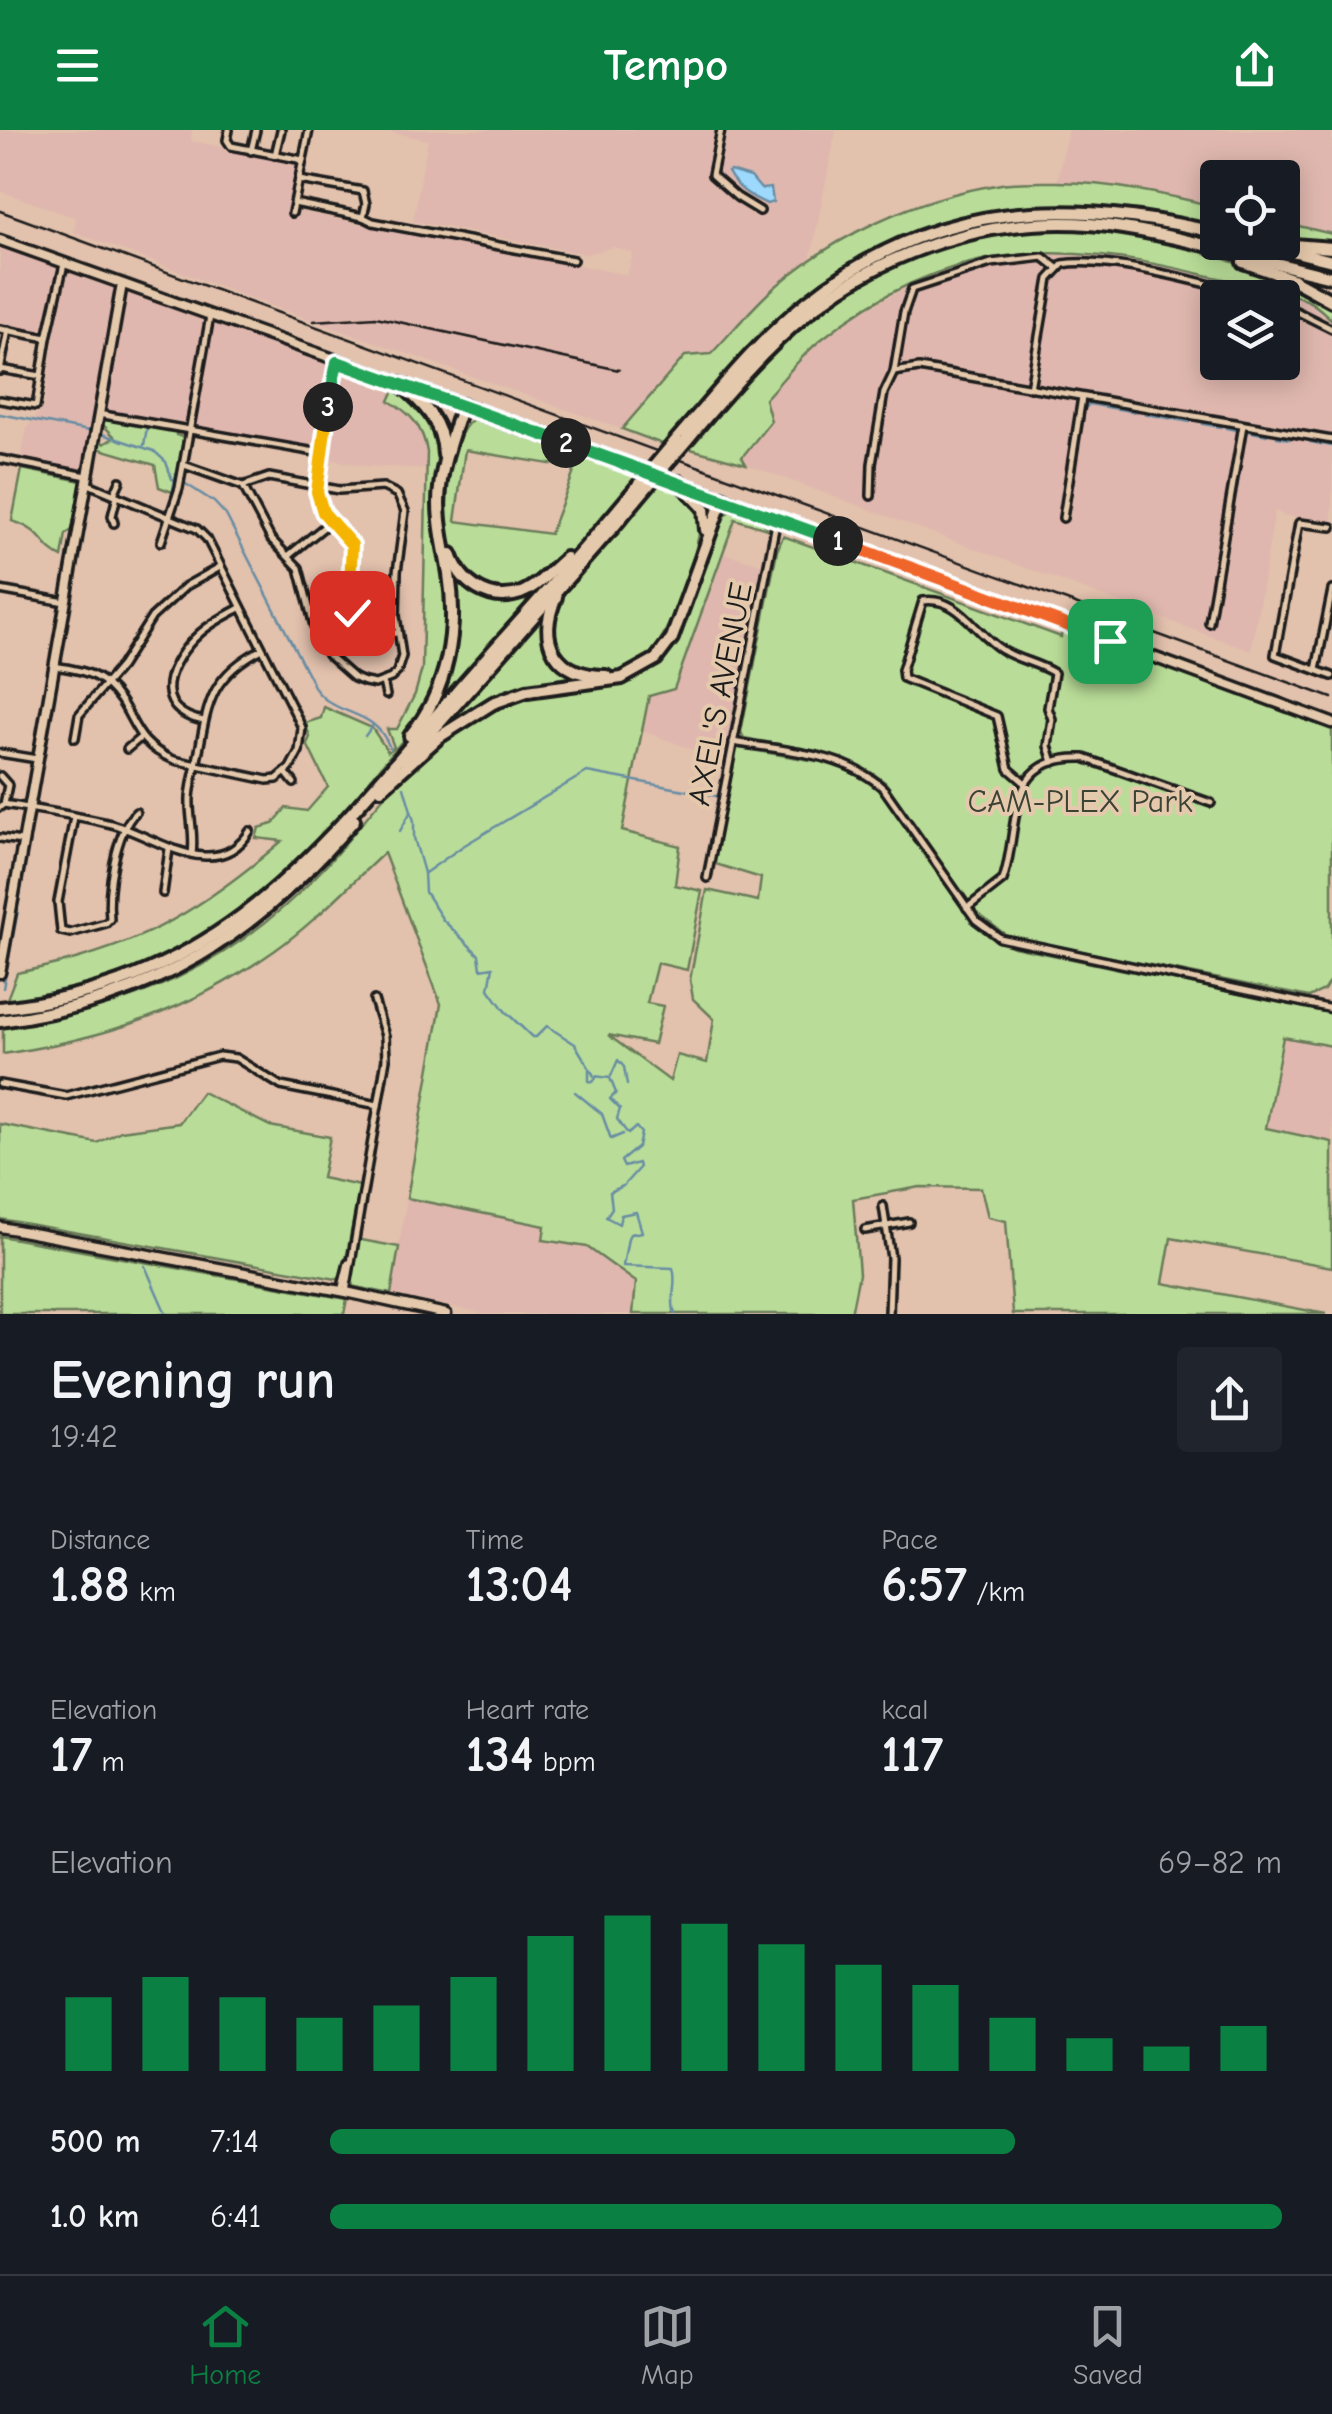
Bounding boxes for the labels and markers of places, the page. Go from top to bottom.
pin: 3 [303,382,353,432]
pin: 2 [541,418,591,468]
pin: 1 [813,516,863,566]
pin [310,571,395,656]
pin [1068,599,1153,684]

